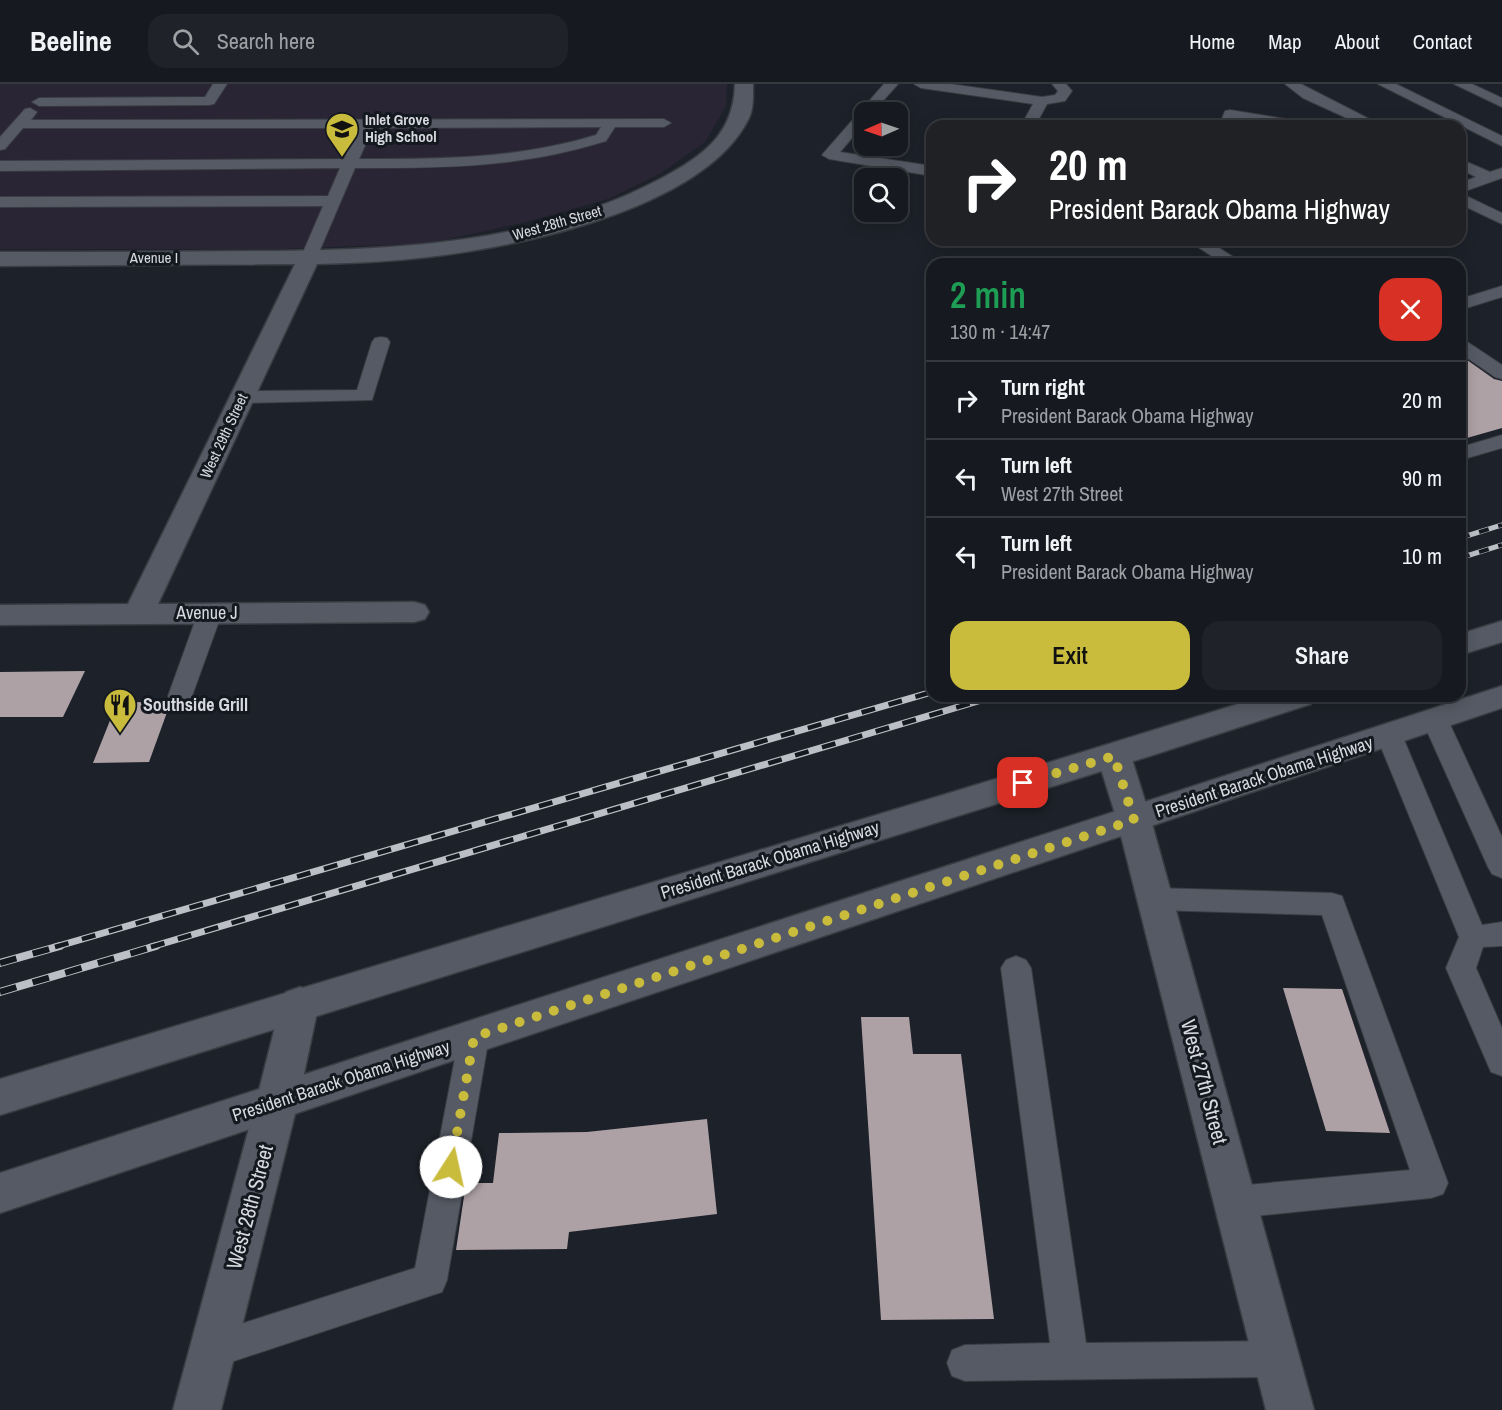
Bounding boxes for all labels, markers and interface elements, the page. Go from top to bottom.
search box [148,14,568,68]
text: Beeline [30,22,112,60]
icon: search [169,25,202,58]
text: Search here [217,26,315,56]
text: Home [1189,27,1235,56]
text: Map [1268,27,1302,56]
text: About [1335,27,1380,56]
text: Contact [1413,27,1472,56]
north arrow [854,102,908,156]
map controls [854,102,908,222]
place label: Inlet Grove High School [365,109,437,147]
school or university icon: Inlet Grove High School [324,111,360,158]
text: 20 m [1049,137,1128,193]
icon: right [950,144,1028,222]
button: search [854,168,908,222]
text: President Barack Obama Highway [1049,191,1390,227]
street label: West 28th Street [510,200,604,245]
street label: Avenue I [129,247,178,268]
text: 2 min [950,271,1026,319]
button: close [1379,278,1442,341]
text: 130 m · 14:47 [950,318,1050,345]
text: Turn right [1001,372,1085,402]
icon: right [950,384,983,417]
text: 20 m [1402,385,1442,415]
street label: West 29th Street [195,389,253,482]
text: President Barack Obama Highway [1001,402,1254,429]
text: Turn left [1001,450,1072,480]
icon: left [950,462,983,495]
text: 90 m [1402,463,1442,493]
text: West 27th Street [1001,480,1123,507]
text: Turn left [1001,528,1072,558]
icon: left [950,540,983,573]
text: 10 m [1402,541,1442,571]
text: President Barack Obama Highway [1001,558,1254,585]
street label: Avenue J [175,600,238,625]
button: Exit [950,621,1190,690]
button: Share [1202,621,1442,690]
restaurant icon: Southside Grill [102,687,138,734]
place label: Southside Grill [143,692,248,717]
street label: President Barack Obama Highway [1152,729,1376,824]
pin [997,757,1048,808]
icon: arrive [1006,766,1039,799]
street label: President Barack Obama Highway [658,814,883,905]
street label: West 27th Street [1174,1016,1235,1148]
street label: President Barack Obama Highway [229,1033,453,1128]
position arrow [419,1135,483,1199]
street label: West 28th Street [219,1141,280,1272]

